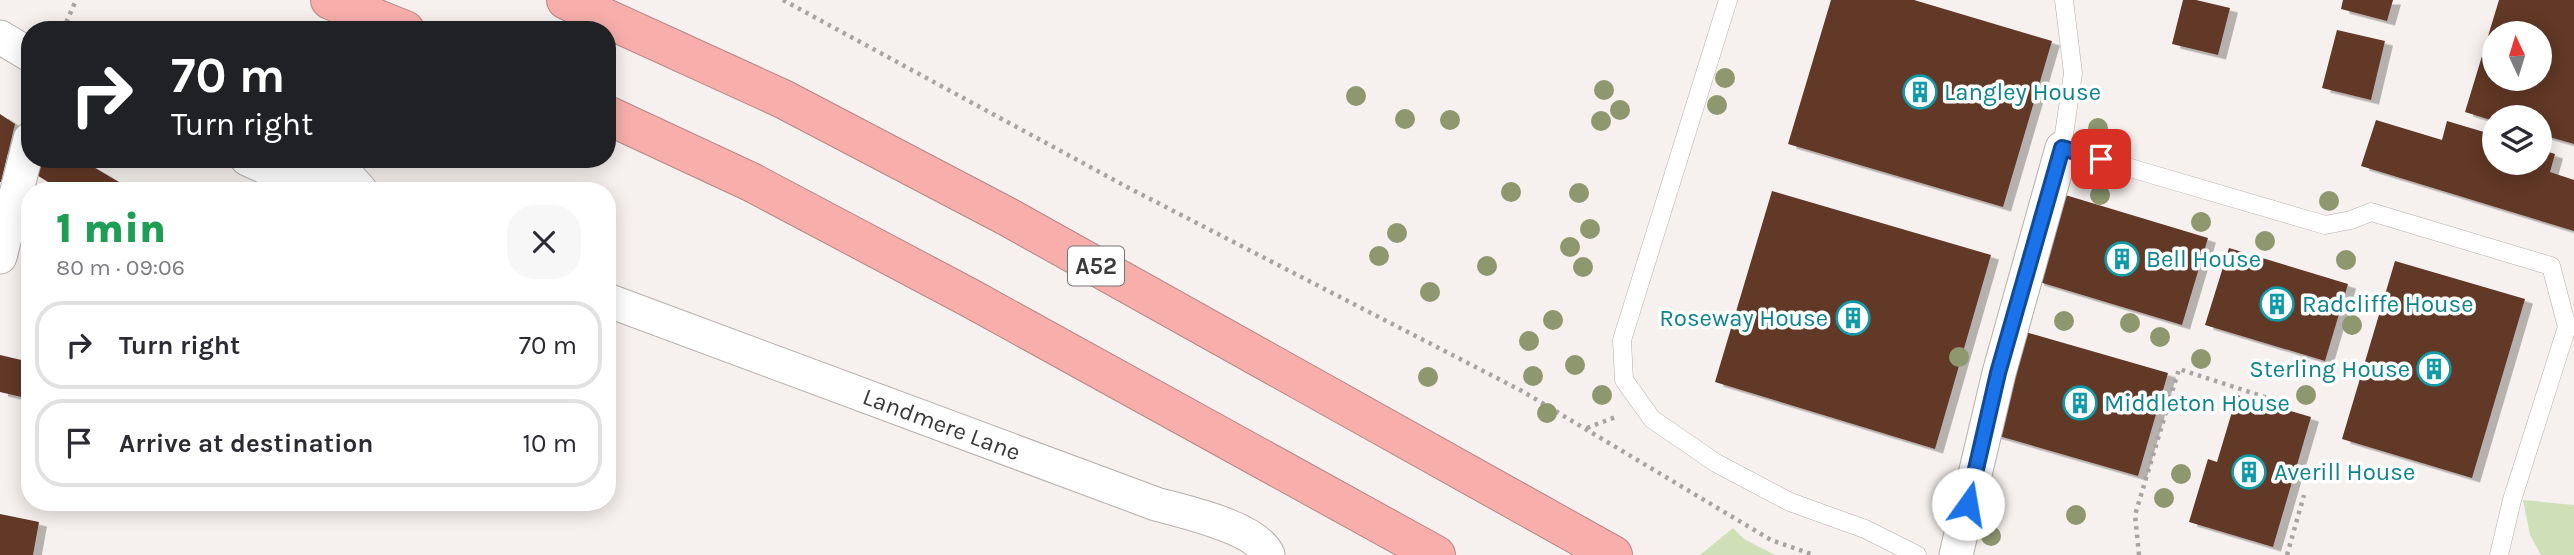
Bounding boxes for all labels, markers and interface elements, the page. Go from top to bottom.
north arrow [2482,21,2552,91]
map controls [2482,21,2552,175]
text: 70 m [171,47,285,104]
icon: right [56,49,147,140]
building icon: Langley House [1901,73,1939,111]
place label: Langley House [1944,78,2101,106]
button: layers [2482,105,2552,175]
text: Turn right [171,106,313,143]
pin [2071,129,2131,189]
icon: arrive [2082,140,2120,178]
text: 1 min [56,203,166,253]
button: close [507,205,581,279]
building icon: Bell House [2103,240,2141,278]
place label: Bell House [2146,245,2261,273]
road number: A52 [1068,246,1124,286]
text: 80 m · 09:06 [56,254,185,281]
building icon: Radcliffe House [2258,285,2296,323]
place label: Radcliffe House [2302,290,2473,318]
building icon: Roseway House [1834,299,1872,337]
place label: Roseway House [1659,304,1828,332]
icon: right [60,326,98,364]
text: Turn right [119,330,240,361]
text: 70 m [519,330,577,361]
building icon: Sterling House [2415,350,2453,388]
place label: Sterling House [2249,355,2410,383]
street label: Landmere Lane [859,382,1024,466]
building icon: Middleton House [2061,384,2099,422]
place label: Middleton House [2104,389,2290,417]
icon: arrive [60,424,98,462]
text: Arrive at destination [119,428,373,459]
text: 10 m [522,428,577,459]
building icon: Averill House [2230,453,2268,491]
place label: Averill House [2274,458,2415,486]
position arrow [1931,467,2005,541]

